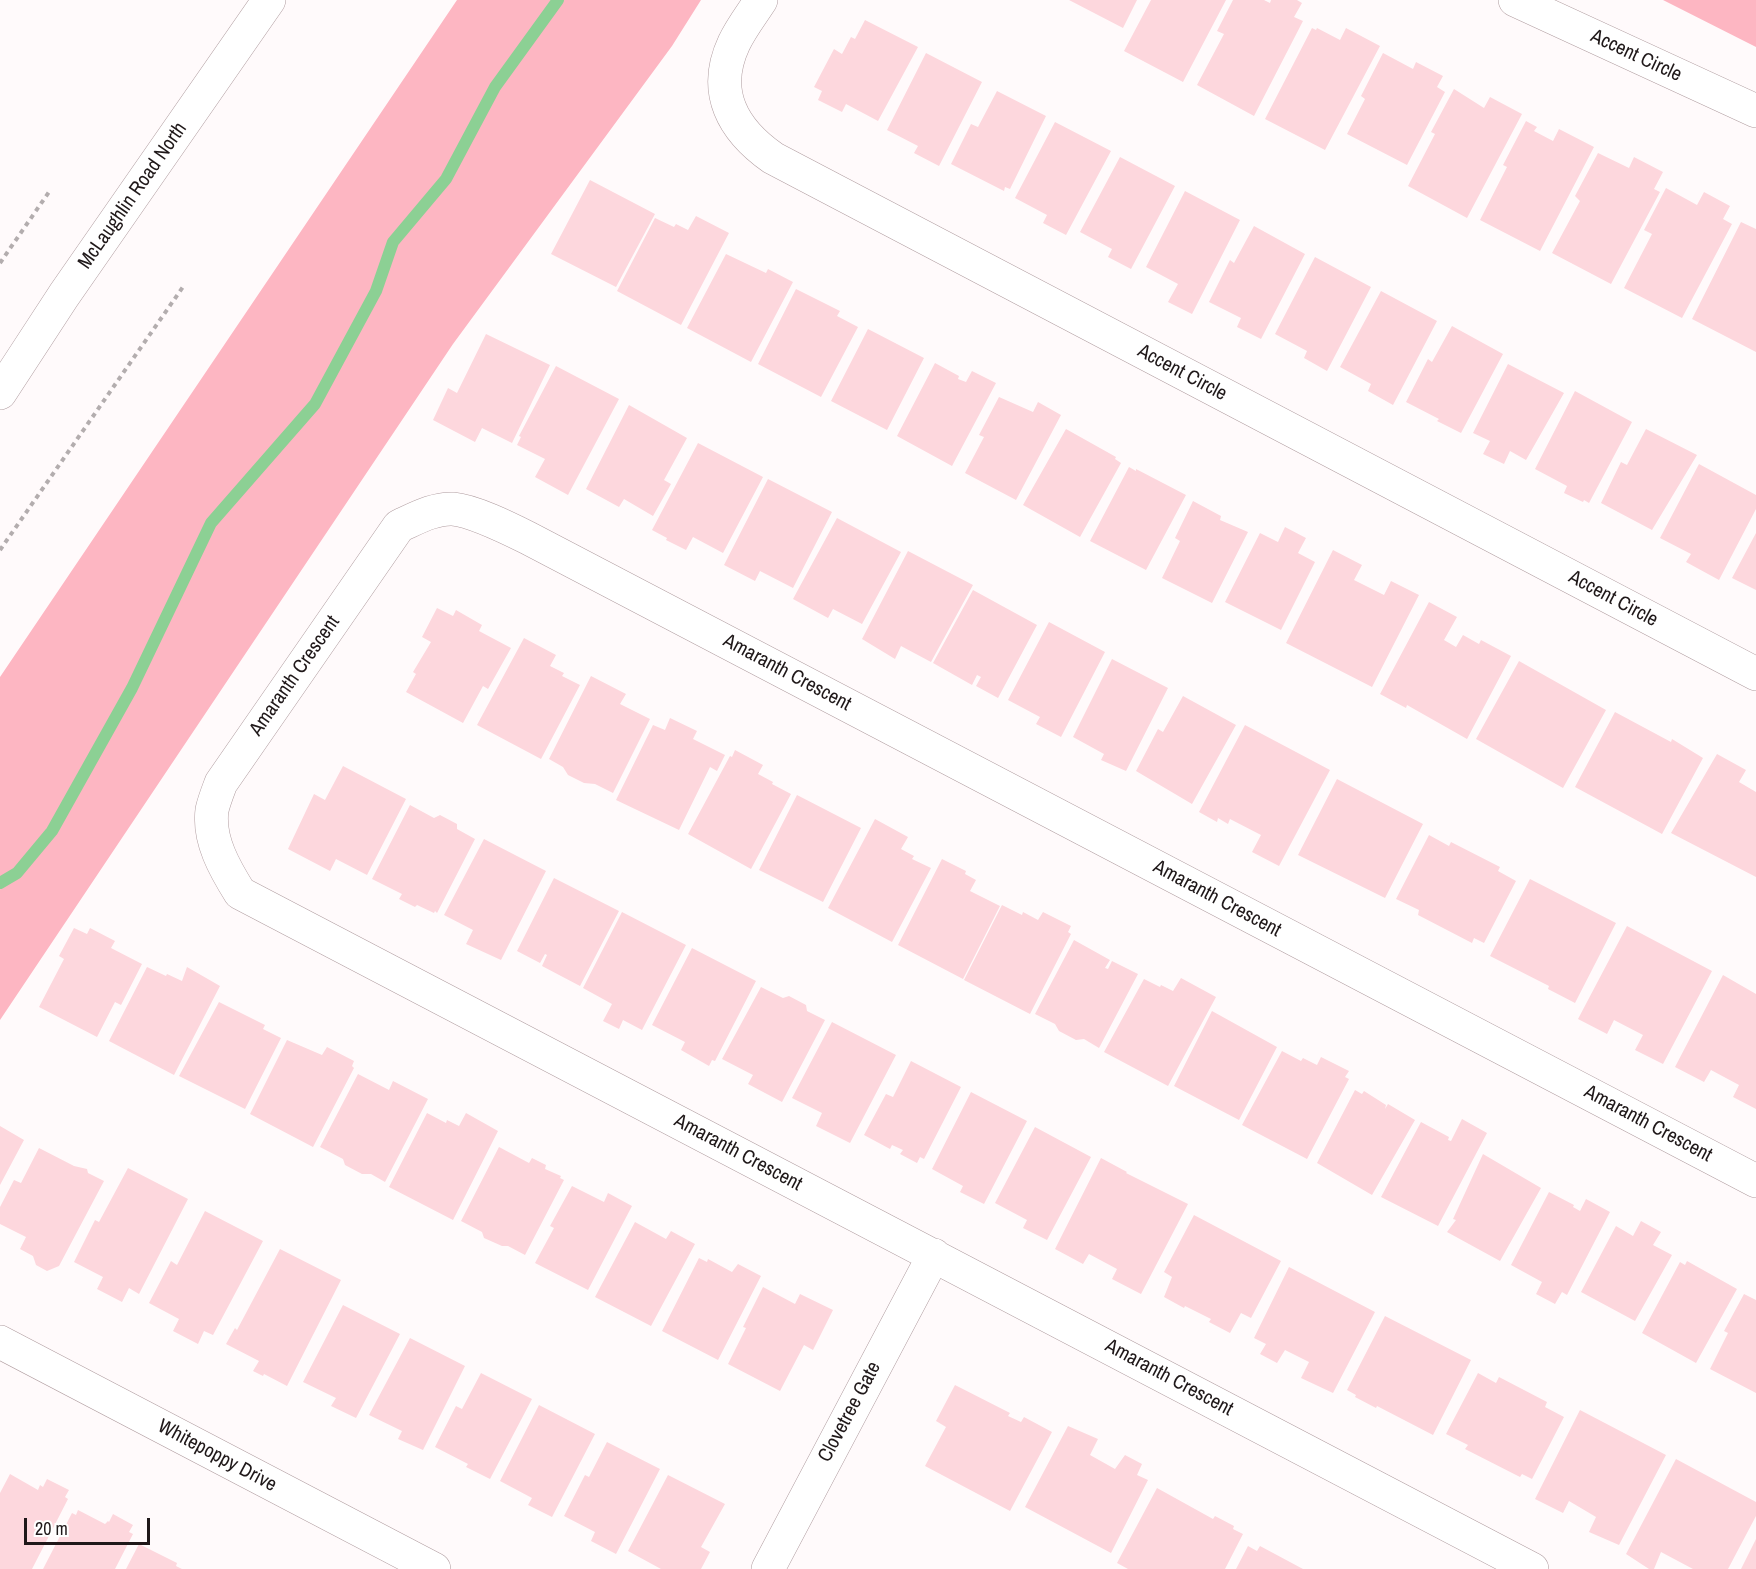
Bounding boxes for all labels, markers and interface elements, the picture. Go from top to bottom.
street label: Accent Circle [1587,25,1685,87]
street label: McLaughlin Road North [73,118,193,274]
street label: Accent Circle [1133,340,1231,406]
street label: Accent Circle [1564,566,1662,632]
street label: Amaranth Crescent [245,611,345,741]
street label: Amaranth Crescent [719,629,855,717]
street label: Amaranth Crescent [1149,855,1285,943]
street label: Amaranth Crescent [1580,1080,1716,1168]
street label: Amaranth Crescent [670,1109,806,1197]
street label: Amaranth Crescent [1101,1334,1237,1422]
street label: Clovetree Gate [814,1358,886,1466]
street label: Whitepoppy Drive [153,1415,281,1497]
scale bar [27,1506,153,1544]
text: 20 m [35,1516,68,1541]

